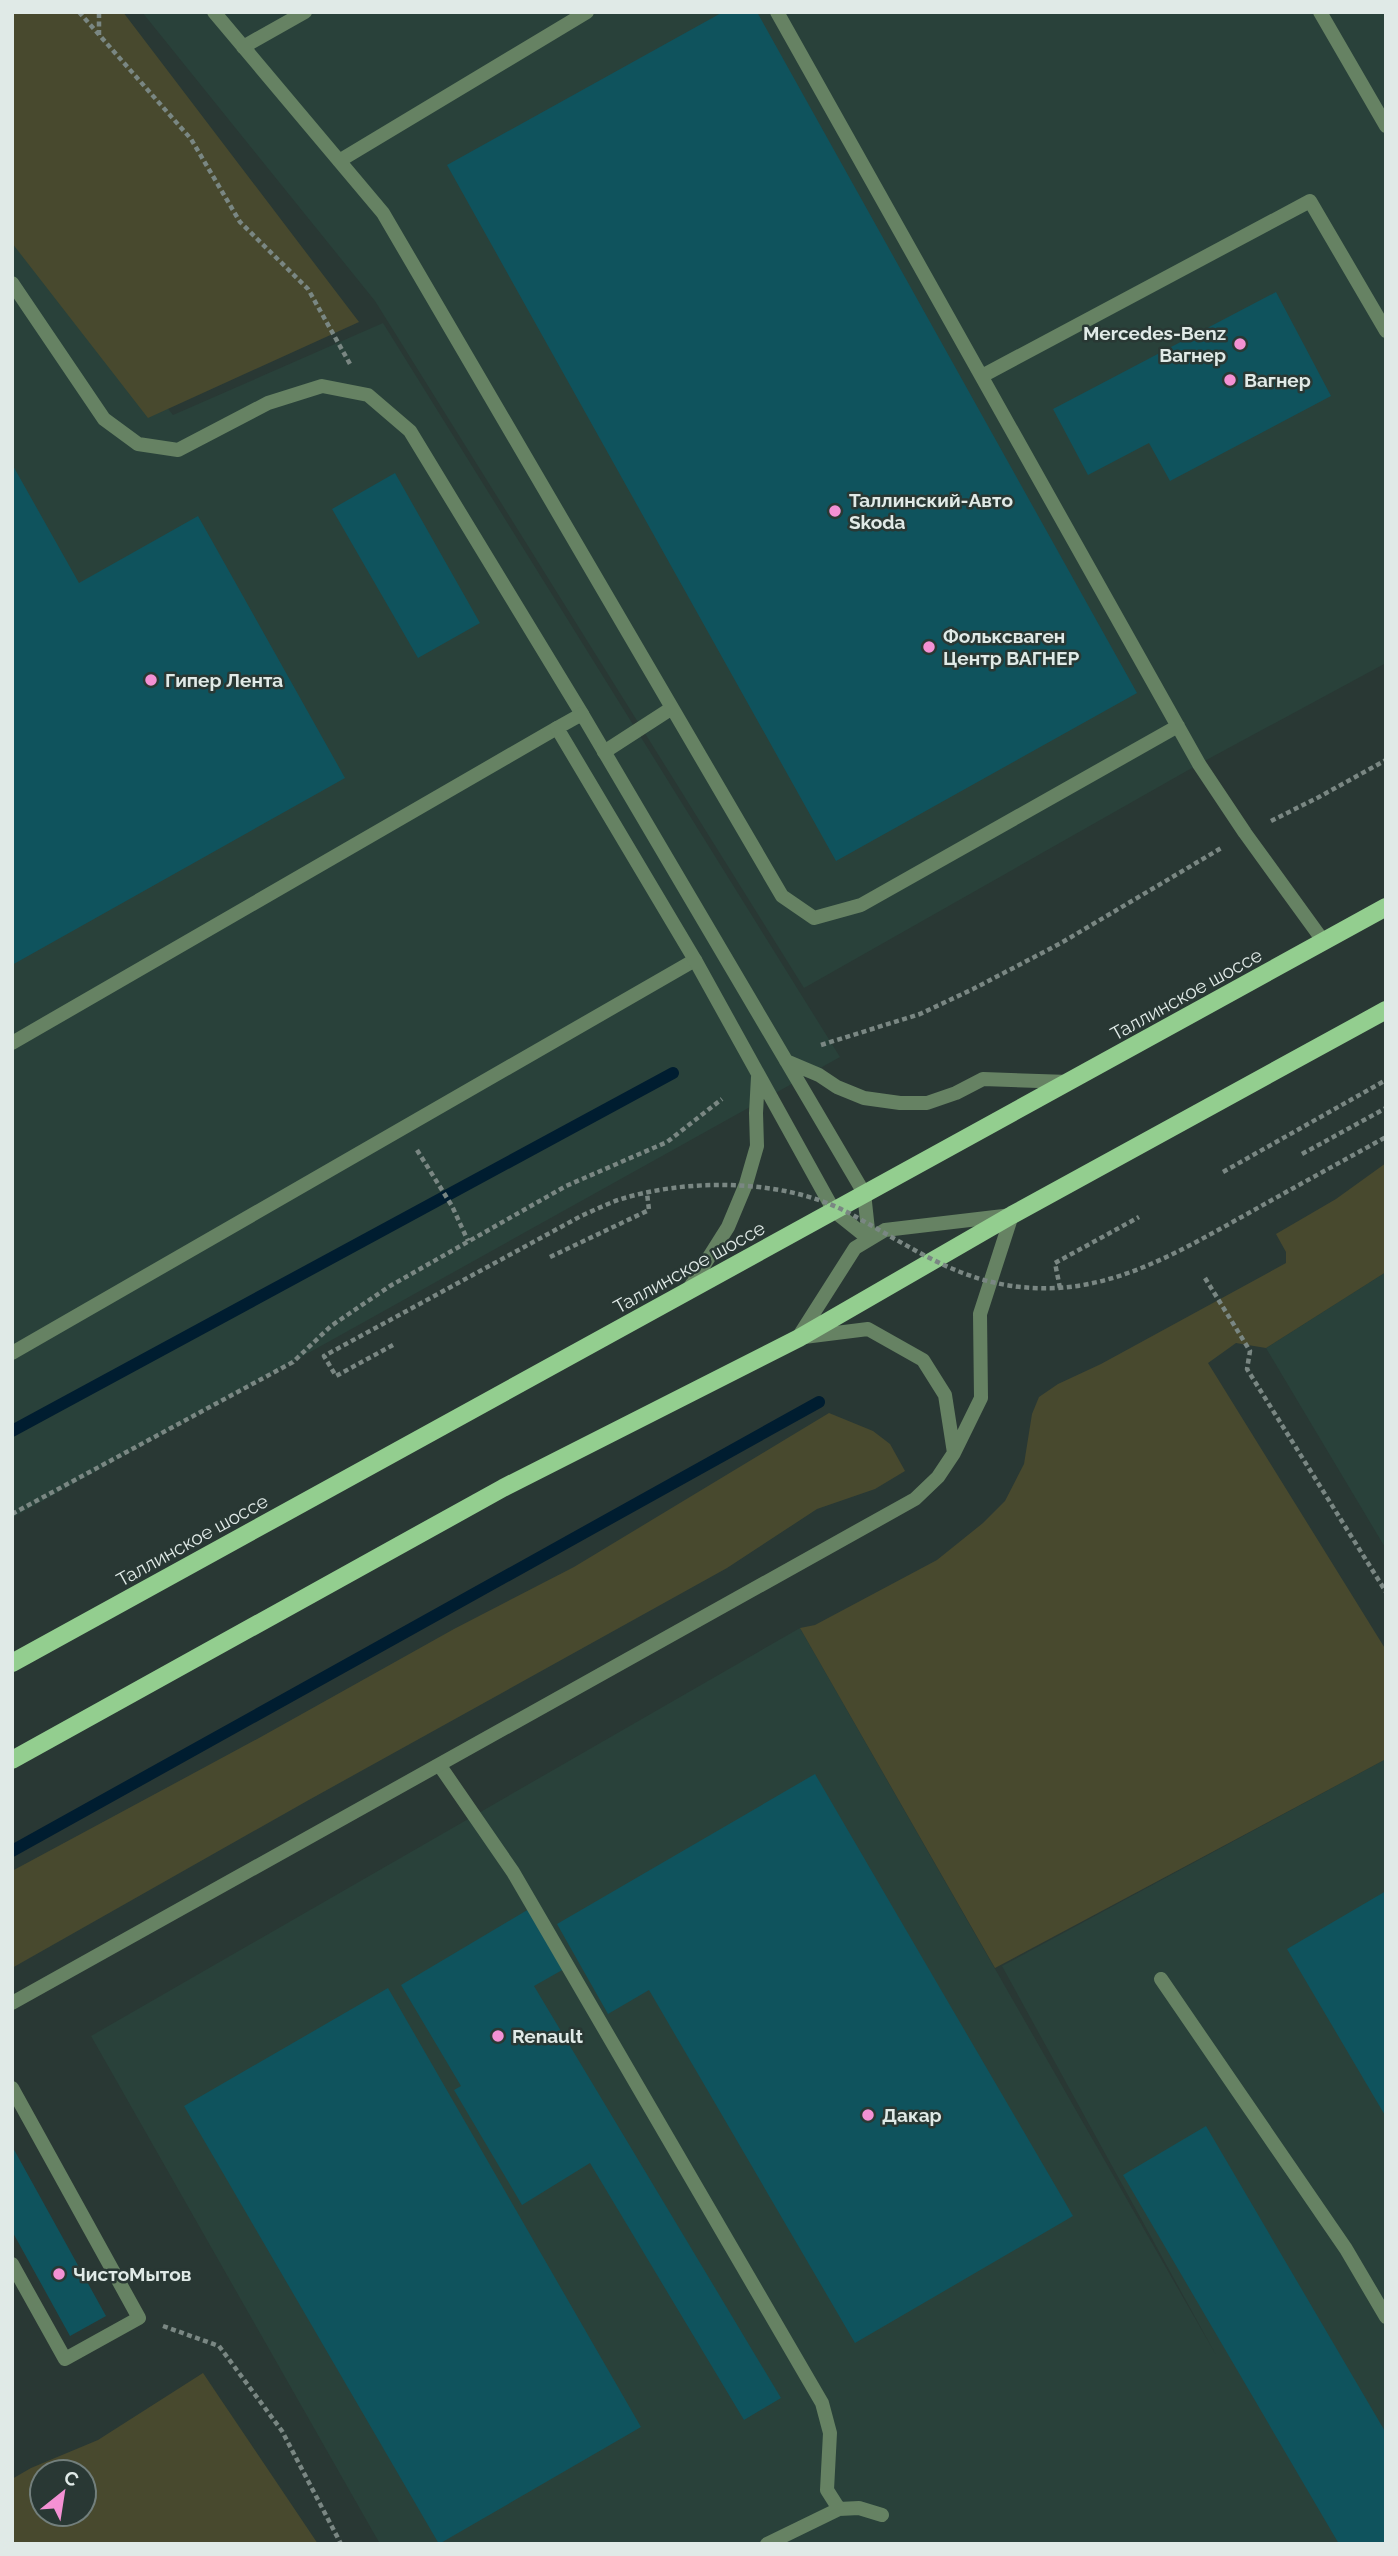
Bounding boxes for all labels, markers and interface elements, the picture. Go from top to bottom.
place label: Mercedes-Benz Вагнер [1083,322,1226,366]
marker: Mercedes-Benz Вагнер [1232,336,1248,352]
place label: Вагнер [1244,369,1311,391]
marker: Вагнер [1222,372,1238,388]
place label: Таллинский-Авто Skoda [849,489,1013,533]
marker: Таллинский-Авто Skoda [827,503,843,519]
place label: Фольксваген Центр ВАГНЕР [943,625,1079,669]
marker: Фольксваген Центр ВАГНЕР [921,639,937,655]
place label: Гипер Лента [165,669,283,691]
marker: Гипер Лента [143,672,159,688]
street label: Таллинское шоссе [1107,943,1265,1045]
street label: Таллинское шоссе [610,1216,768,1318]
street label: Таллинское шоссе [113,1489,271,1591]
place label: Renault [512,2025,584,2047]
marker: Renault [490,2028,506,2044]
place label: Дакар [882,2104,942,2126]
marker: Дакар [860,2107,876,2123]
place label: ЧистоМытов [73,2263,192,2285]
marker: ЧистоМытов [51,2266,67,2282]
north arrow [28,2458,98,2528]
text: С [60,2465,83,2491]

